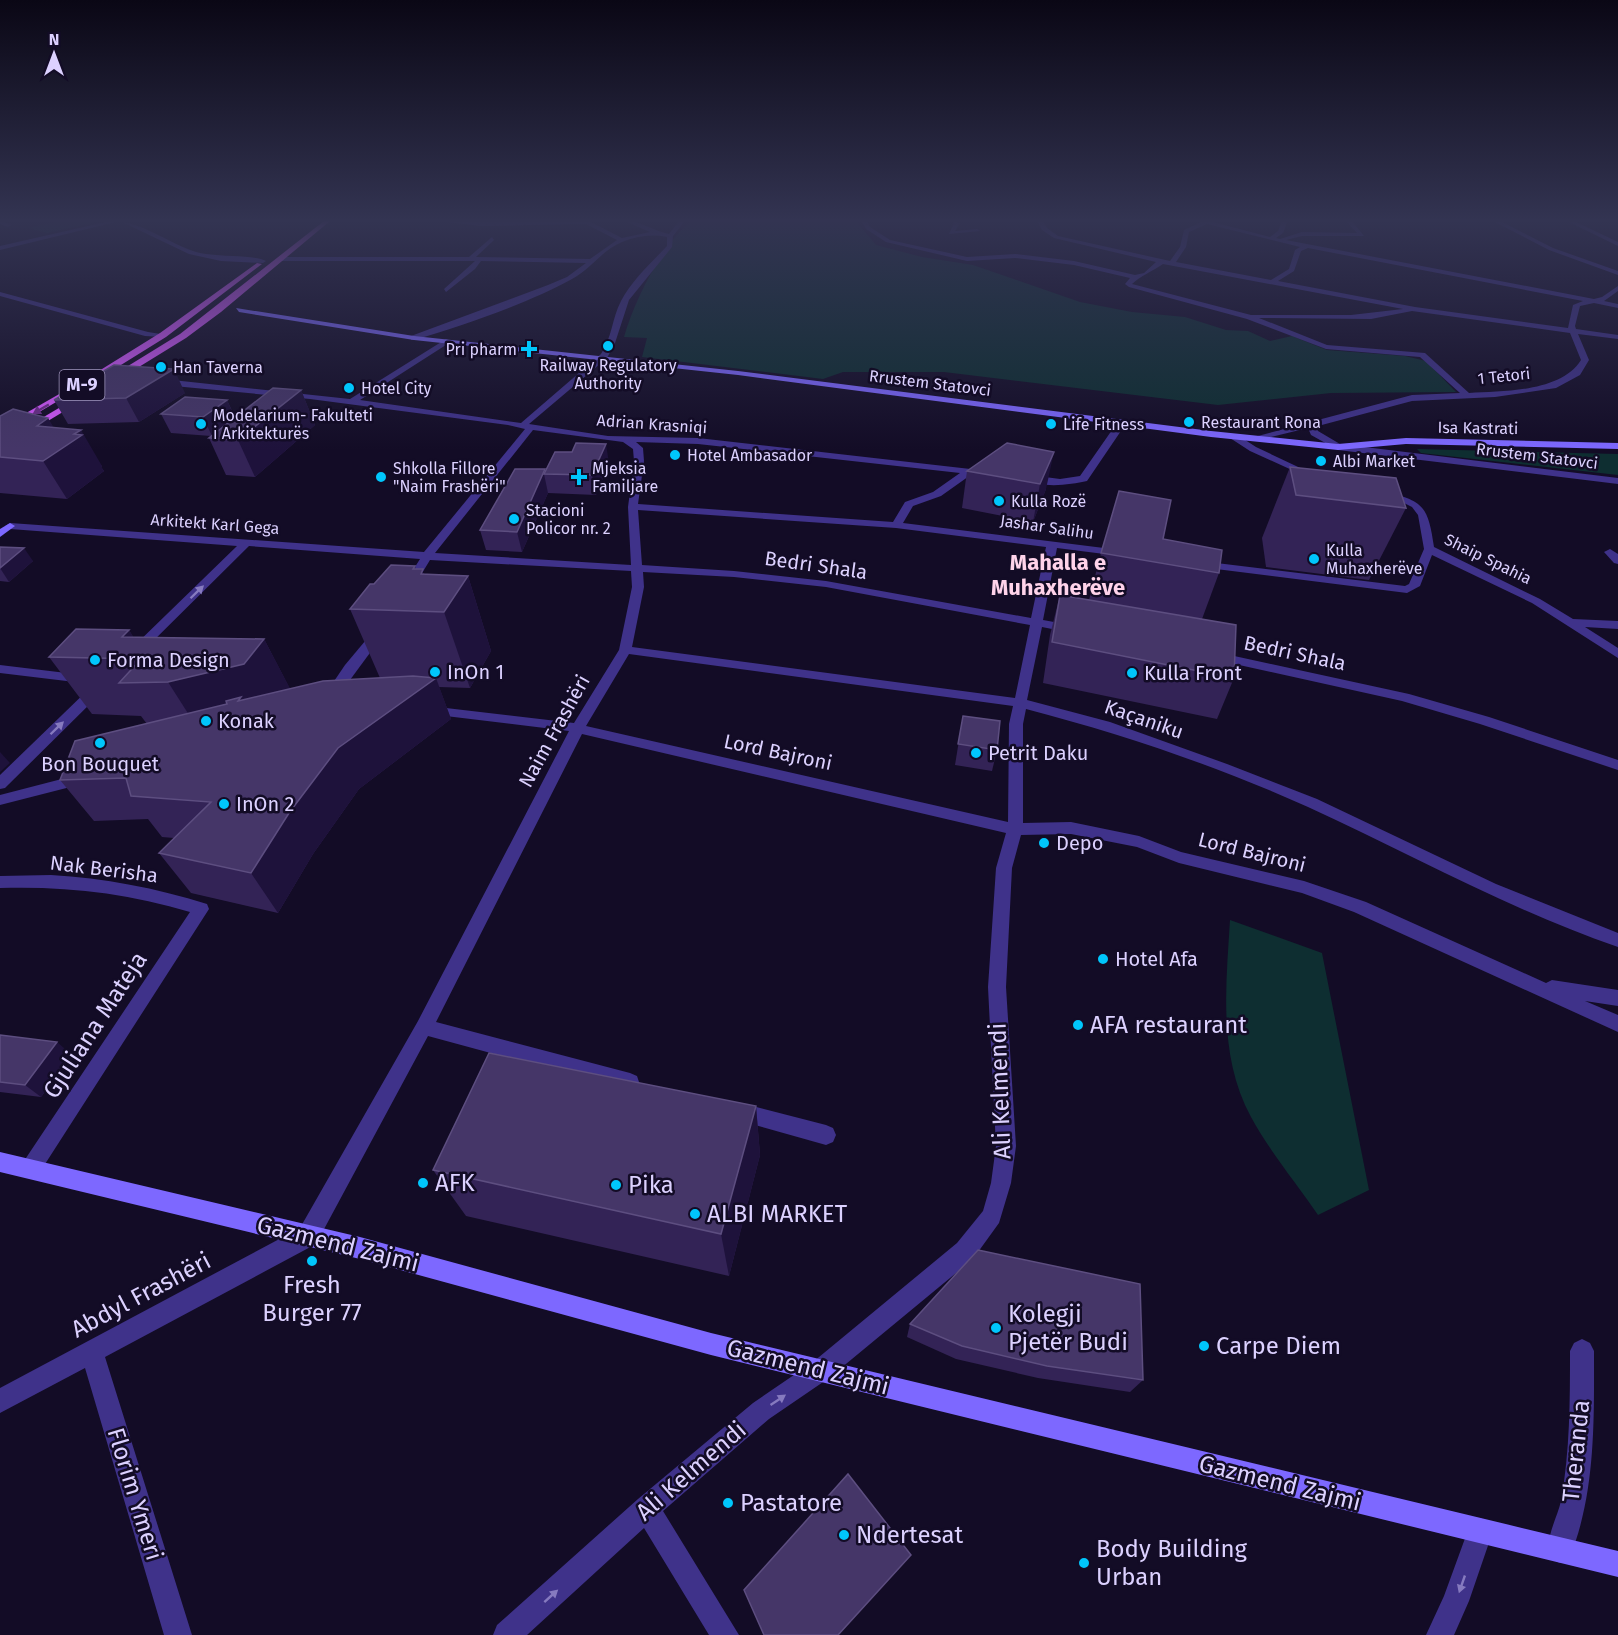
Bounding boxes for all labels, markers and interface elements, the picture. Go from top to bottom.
north arrow [24,24,84,84]
text: N [49,30,59,49]
marker: Railway Regulatory Authority [601,339,615,353]
place label: Pri pharm [446,340,517,359]
marker: Pri pharm [522,342,536,356]
place label: Railway Regulatory Authority [539,356,677,393]
place label: Han Taverna [173,358,263,377]
marker: Han Taverna [154,360,168,374]
street label: 1 Tetori [1477,364,1531,388]
street label: Rrustem Statovci [868,366,992,400]
road number: M-9 [60,370,104,400]
place label: Hotel City [361,379,432,398]
marker: Hotel City [342,381,356,395]
one-way arrow [33,403,49,414]
place label: Modelarium- Fakulteti i Arkitekturës [213,406,373,443]
street label: Adrian Krasniqi [596,411,708,437]
place label: Restaurant Rona [1201,413,1321,432]
place label: Life Fitness [1063,415,1144,434]
marker: Restaurant Rona [1182,415,1196,429]
marker: Modelarium- Fakulteti i Arkitekturës [194,417,208,431]
marker: Life Fitness [1044,417,1058,431]
street label: Isa Kastrati [1437,418,1519,438]
street label: Rrustem Statovci [1475,439,1599,473]
place label: Hotel Ambasador [687,446,813,465]
marker: Hotel Ambasador [668,448,682,462]
place label: Albi Market [1333,452,1415,471]
marker: Albi Market [1314,454,1328,468]
place label: Shkolla Fillore "Naim Frashëri" [393,459,506,496]
place label: Mjeksia Familjare [592,459,658,496]
marker: Mjeksia Familjare [570,468,588,486]
marker: Shkolla Fillore "Naim Frashëri" [374,470,388,484]
place label: Kulla Rozë [1011,492,1086,511]
marker: Kulla Rozë [992,494,1006,508]
place label: Stacioni Policor nr. 2 [526,501,611,538]
street label: Arkitekt Karl Gega [150,510,280,538]
street label: Jashar Salihu [999,511,1095,543]
marker: Stacioni Policor nr. 2 [507,512,521,526]
street label: Shaip Spahia [1441,530,1535,588]
place label: Kulla Muhaxherëve [1326,541,1423,578]
street label: Bedri Shala [763,546,869,584]
district label: Mahalla e Muhaxherëve [991,549,1125,601]
marker: Kulla Muhaxherëve [1307,552,1321,566]
one-way arrow [189,585,204,599]
street label: Bedri Shala [1242,630,1348,676]
place label: Forma Design [107,648,230,672]
marker: Forma Design [88,653,102,667]
place label: InOn 1 [447,660,504,684]
place label: Kulla Front [1144,661,1243,685]
marker: InOn 1 [428,665,442,679]
marker: Kulla Front [1125,666,1139,680]
street label: Naim Frashëri [513,671,595,791]
street label: Kaçaniku [1101,694,1187,745]
place label: Konak [218,709,275,733]
marker: Konak [199,714,213,728]
one-way arrow [49,721,64,735]
street label: Lord Bajroni [722,729,834,775]
marker: Bon Bouquet [93,736,107,750]
place label: Petrit Daku [988,741,1088,765]
marker: Petrit Daku [969,746,983,760]
place label: Bon Bouquet [41,752,160,776]
place label: InOn 2 [236,792,294,816]
marker: InOn 2 [217,797,231,811]
street label: Lord Bajroni [1196,827,1308,877]
place label: Depo [1056,831,1103,855]
marker: Depo [1037,836,1051,850]
street label: Nak Berisha [49,850,159,888]
street label: Gjuliana Mateja [37,946,153,1104]
place label: Hotel Afa [1115,947,1198,971]
marker: Hotel Afa [1096,952,1110,966]
place label: AFA restaurant [1090,1011,1247,1039]
marker: AFA restaurant [1071,1018,1085,1032]
street label: Ali Kelmendi [984,1022,1016,1160]
place label: AFK [435,1169,476,1197]
place label: Pika [628,1171,674,1199]
marker: AFK [416,1176,430,1190]
marker: Pika [609,1178,623,1192]
place label: ALBI MARKET [707,1200,848,1228]
marker: ALBI MARKET [688,1207,702,1221]
street label: Gazmend Zajmi [254,1210,422,1278]
street label: Abdyl Frashëri [66,1246,216,1344]
marker: Fresh Burger 77 [305,1254,319,1268]
place label: Fresh Burger 77 [262,1271,362,1327]
place label: Kolegji Pjetër Budi [1008,1300,1128,1356]
marker: Kolegji Pjetër Budi [989,1321,1003,1335]
place label: Carpe Diem [1216,1332,1341,1360]
street label: Gazmend Zajmi [724,1333,892,1401]
marker: Carpe Diem [1197,1339,1211,1353]
one-way arrow [769,1394,785,1406]
street label: Theranda [1557,1399,1595,1503]
street label: Ali Kelmendi [630,1416,752,1526]
street label: Florim Ymeri [102,1424,168,1564]
street label: Gazmend Zajmi [1196,1449,1364,1517]
place label: Pastatore [740,1489,842,1517]
marker: Pastatore [721,1496,735,1510]
place label: Ndertesat [856,1521,963,1549]
marker: Ndertesat [837,1528,851,1542]
place label: Body Building Urban [1096,1535,1248,1591]
marker: Body Building Urban [1077,1556,1091,1570]
one-way arrow [1456,1575,1466,1593]
one-way arrow [543,1590,558,1603]

